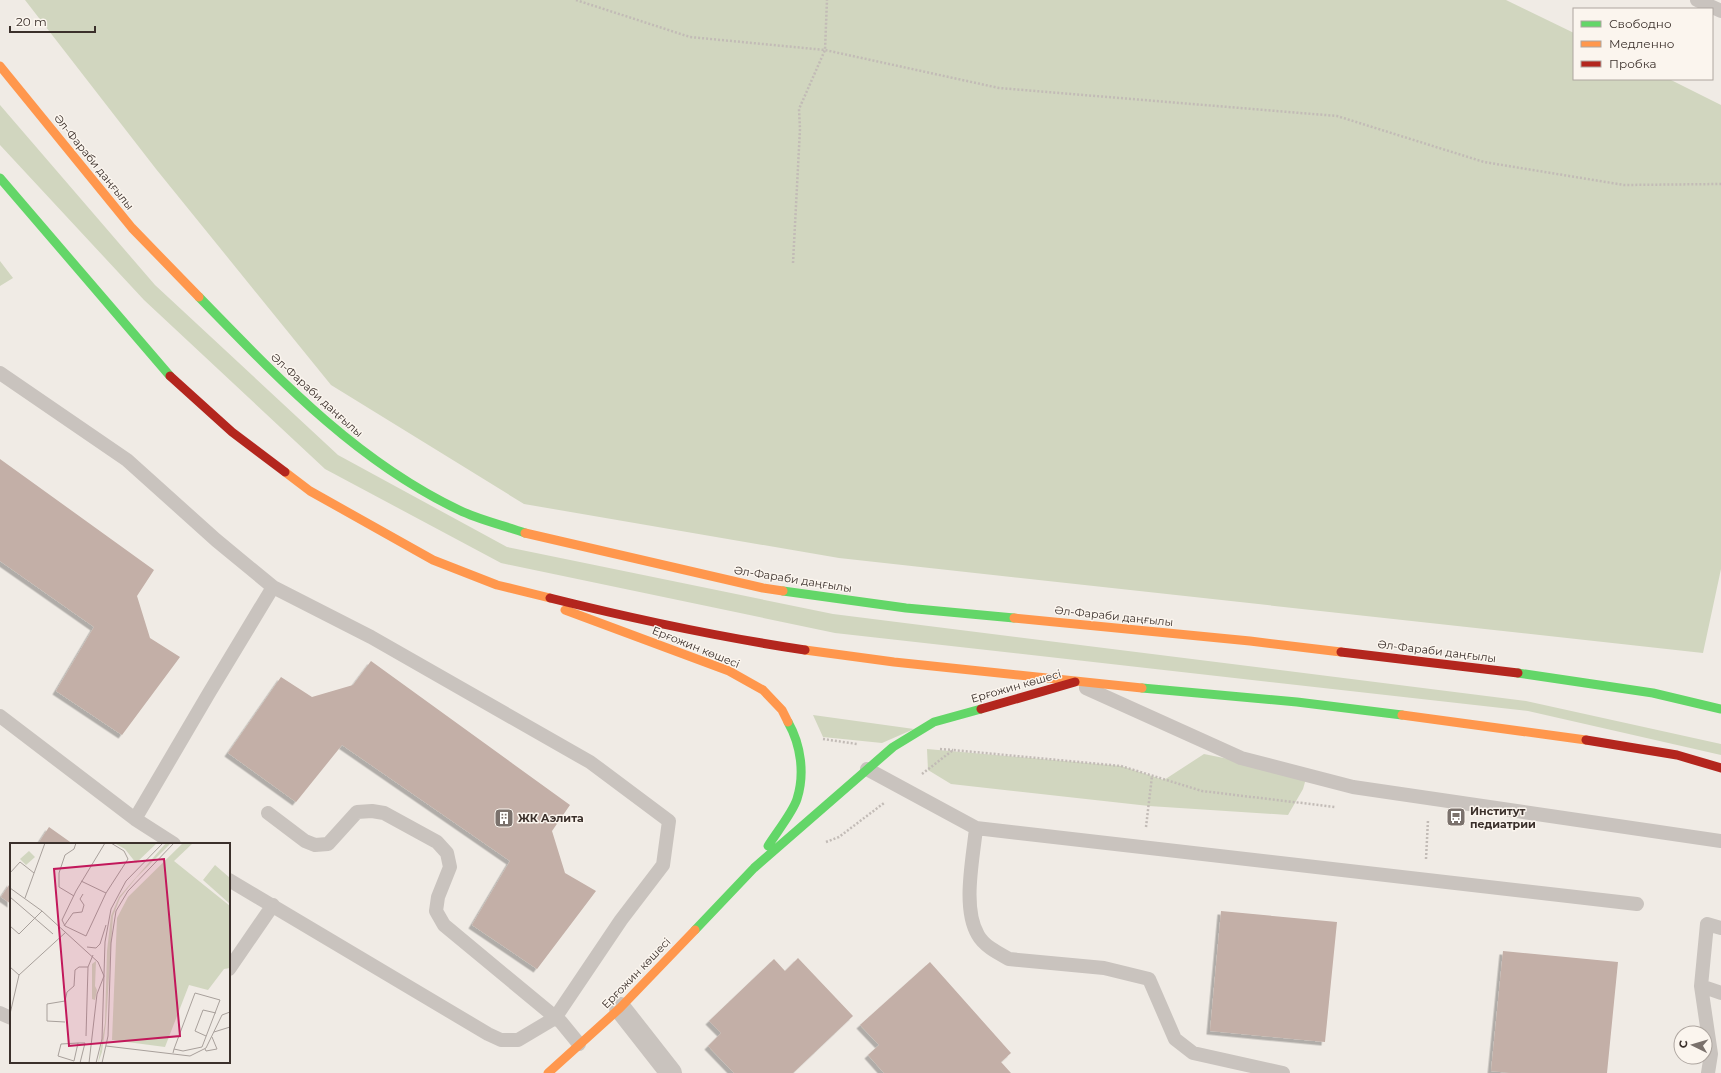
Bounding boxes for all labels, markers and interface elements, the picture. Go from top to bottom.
scale bar [10,8,95,34]
legend [1573,8,1713,80]
text: 20 m [16,14,47,29]
text: Свободно [1609,16,1672,31]
text: Медленно [1609,36,1675,51]
text: Пробка [1609,56,1657,71]
street label: Әл-Фараби даңғылы [51,111,137,213]
street label: Әл-Фараби даңғылы [268,350,366,440]
street label: Әл-Фараби даңғылы [733,563,853,595]
street label: Әл-Фараби даңғылы [1054,603,1174,629]
street label: Ерғожин көшесі [650,623,742,671]
street label: Әл-Фараби даңғылы [1377,637,1497,665]
street label: Ерғожин көшесі [969,666,1063,706]
place label: Институт педиатрии [1470,804,1536,831]
bus stop icon: Институт педиатрии [1445,806,1467,828]
building icon: ЖК Аэлита [493,807,515,829]
place label: ЖК Аэлита [518,811,584,825]
inset map [10,843,230,1063]
street label: Ерғожин көшесі [599,935,673,1011]
north arrow [1673,1025,1713,1065]
text: С [1676,1040,1690,1049]

